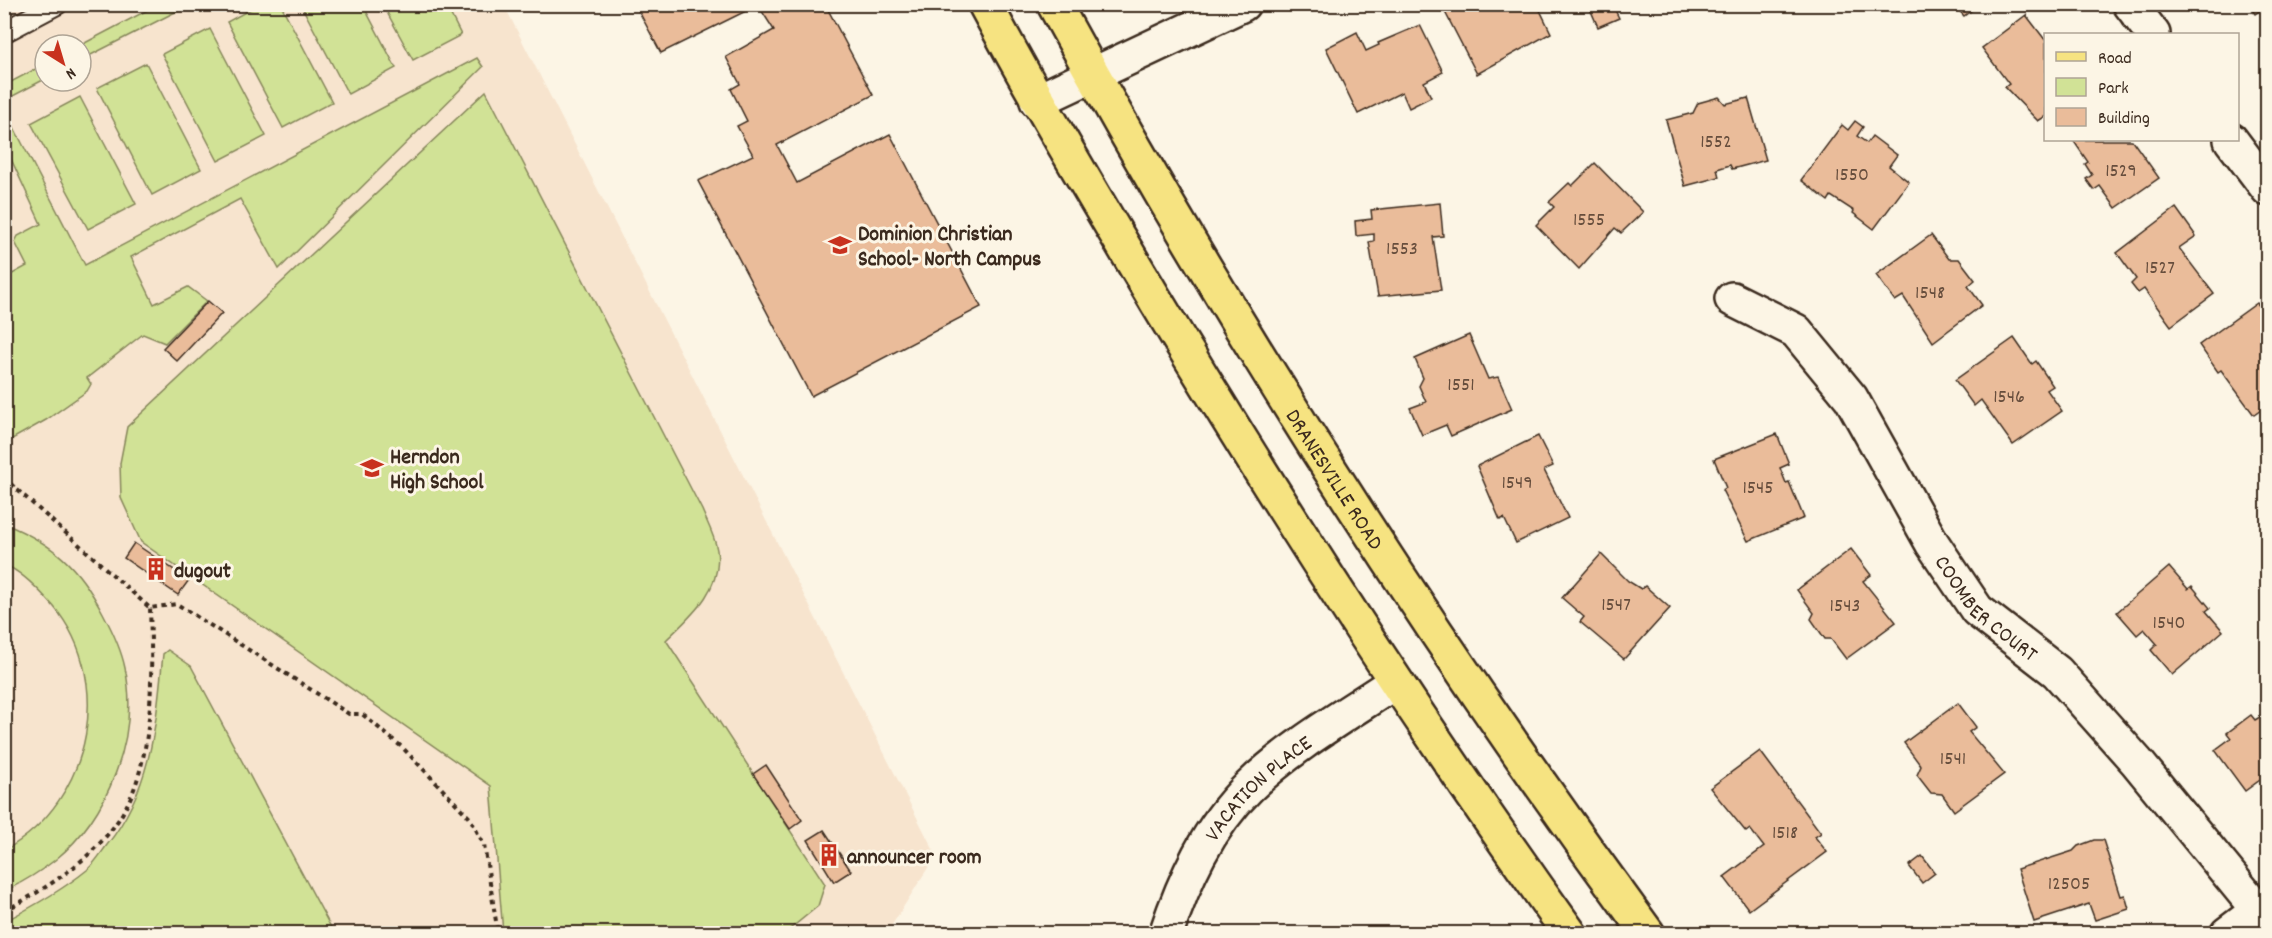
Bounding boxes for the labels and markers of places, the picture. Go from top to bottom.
place label: Dominion Christian School- North Campus [858,220,1041,276]
school or university icon: Dominion Christian School- North Campus [827,232,853,258]
place label: Herndon High School [390,443,484,499]
school or university icon: Herndon High School [359,455,385,481]
building icon: dugout [143,556,169,582]
place label: dugout [174,557,232,588]
building icon: announcer room [816,842,842,868]
place label: announcer room [847,843,982,874]

